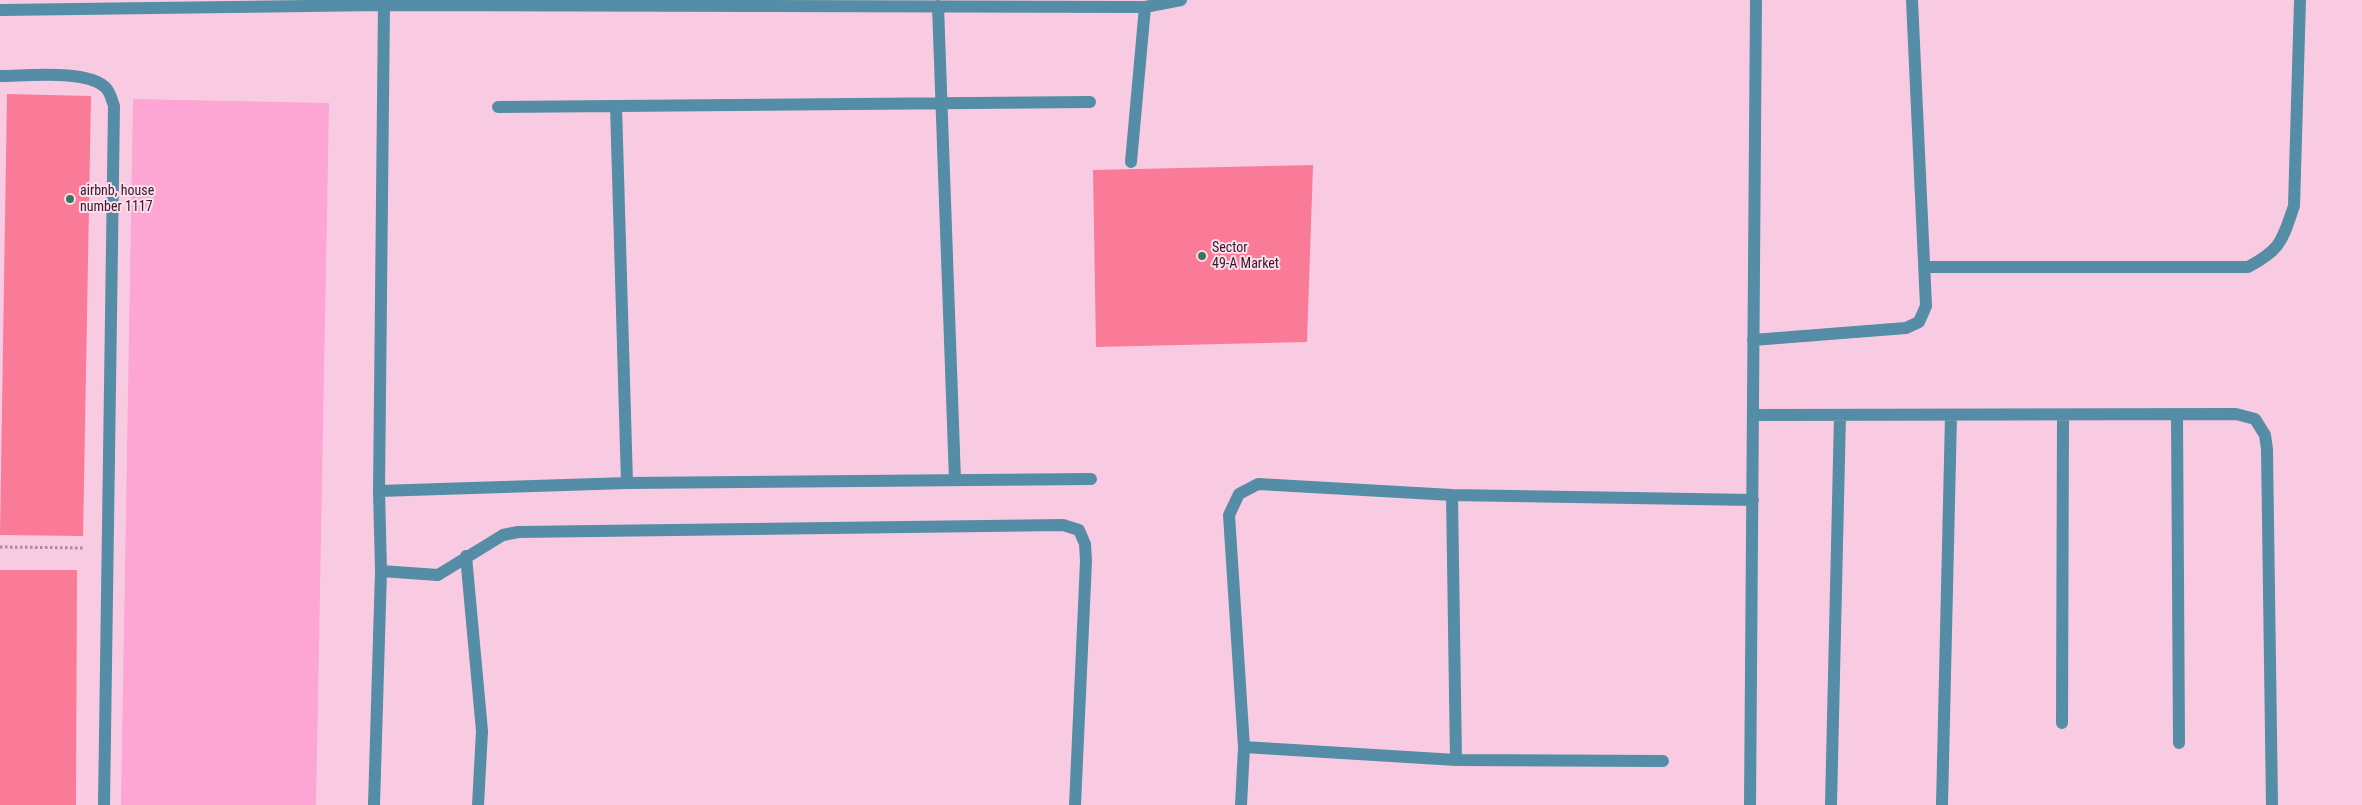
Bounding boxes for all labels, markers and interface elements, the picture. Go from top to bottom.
place label: airbnb, house number 1117 [80,183,154,216]
marker: airbnb, house number 1117 [64,193,76,205]
place label: Sector 49-A Market [1212,240,1279,272]
marker: Sector 49-A Market [1196,250,1208,262]

